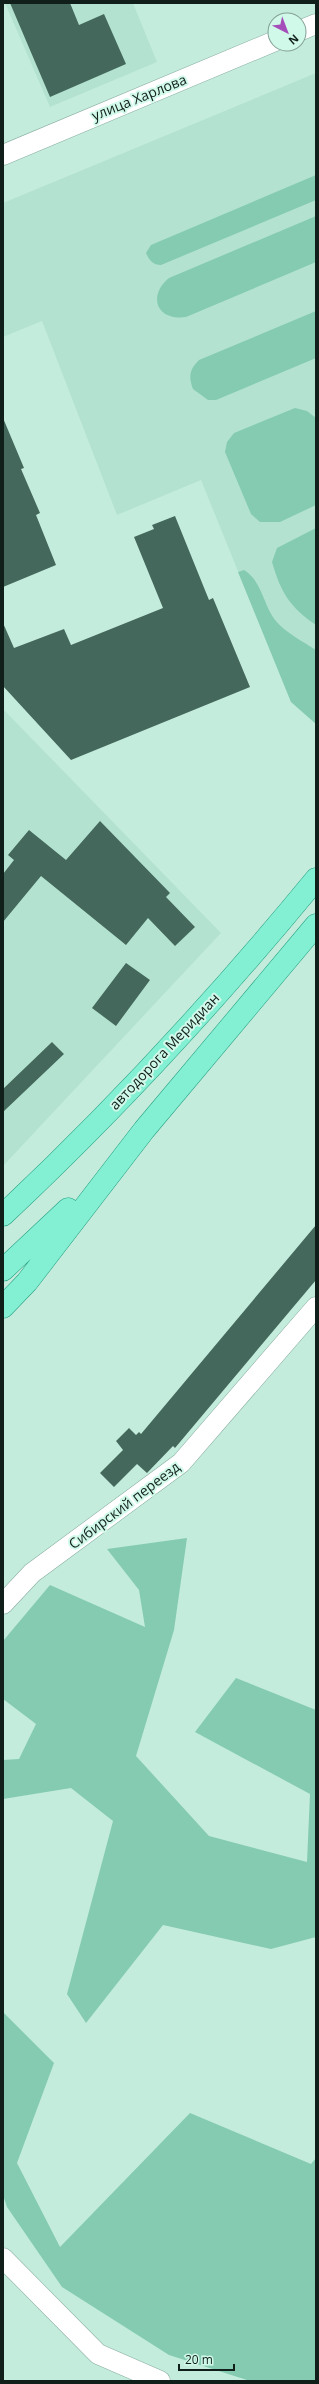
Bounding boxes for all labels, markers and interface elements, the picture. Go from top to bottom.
north arrow [267,12,307,52]
text: N [286,31,302,48]
street label: улица Харлова [89,69,189,125]
street label: автодорога Меридиан [105,988,223,1114]
street label: Сибирский переезд [65,1457,183,1553]
scale bar [179,2346,234,2372]
text: 20 m [185,2351,213,2368]

